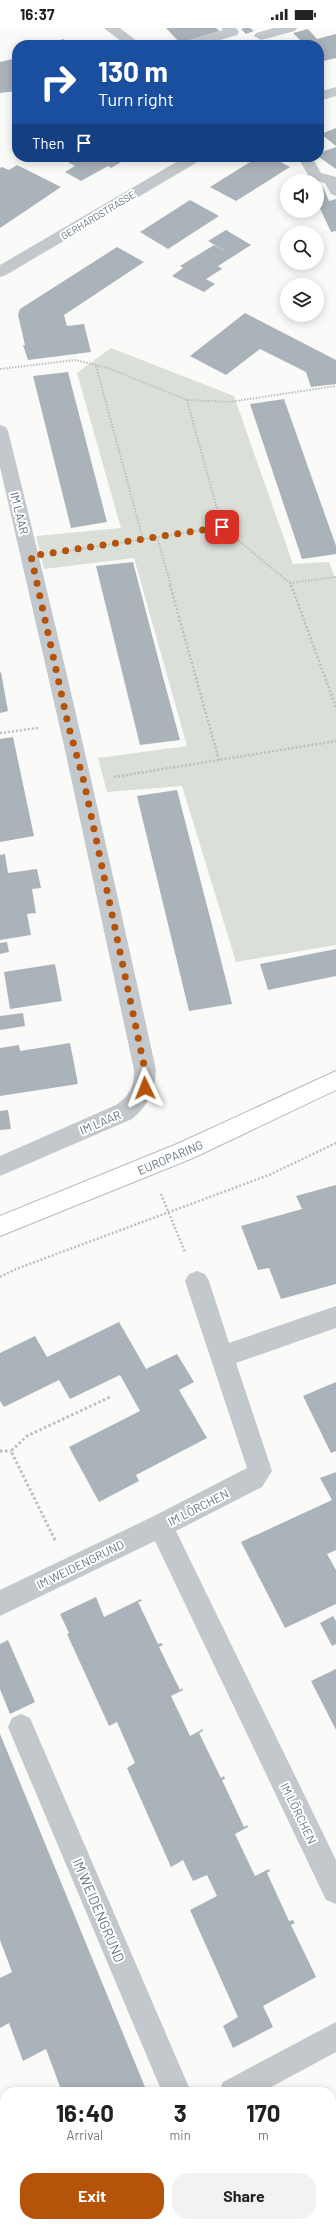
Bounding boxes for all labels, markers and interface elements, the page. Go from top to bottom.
text: 16:37 [20,5,54,23]
text: 130 m [98,54,168,88]
icon: right [32,56,84,108]
text: Turn right [98,88,174,110]
icon: arrive [73,132,95,154]
text: Then [32,134,65,152]
map controls [280,174,324,322]
button: sound [280,174,324,218]
street label: GERHARDSTRASSE [59,188,137,242]
button: search [280,226,324,270]
button: layers [280,278,324,322]
street label: IM LAAR [8,490,32,536]
pin [205,510,239,544]
icon: arrive [211,516,233,538]
position arrow [124,1067,166,1109]
street label: IM LAAR [77,1107,123,1137]
street label: EUROPARING [135,1137,205,1177]
street label: IM LÖRCHEN [165,1486,231,1528]
street label: IM WEIDENGRUND [34,1537,126,1591]
street label: IM LÖRCHEN [278,1780,320,1846]
street label: IM WEIDENGRUND [69,1855,129,1965]
text: 16:40 [56,2098,114,2127]
text: 3 [174,2098,187,2127]
text: 170 [246,2098,280,2127]
text: Arrival [67,2127,103,2143]
text: min [170,2127,191,2143]
text: m [258,2127,269,2143]
button: Exit [20,2173,164,2219]
button: Share [172,2173,316,2219]

